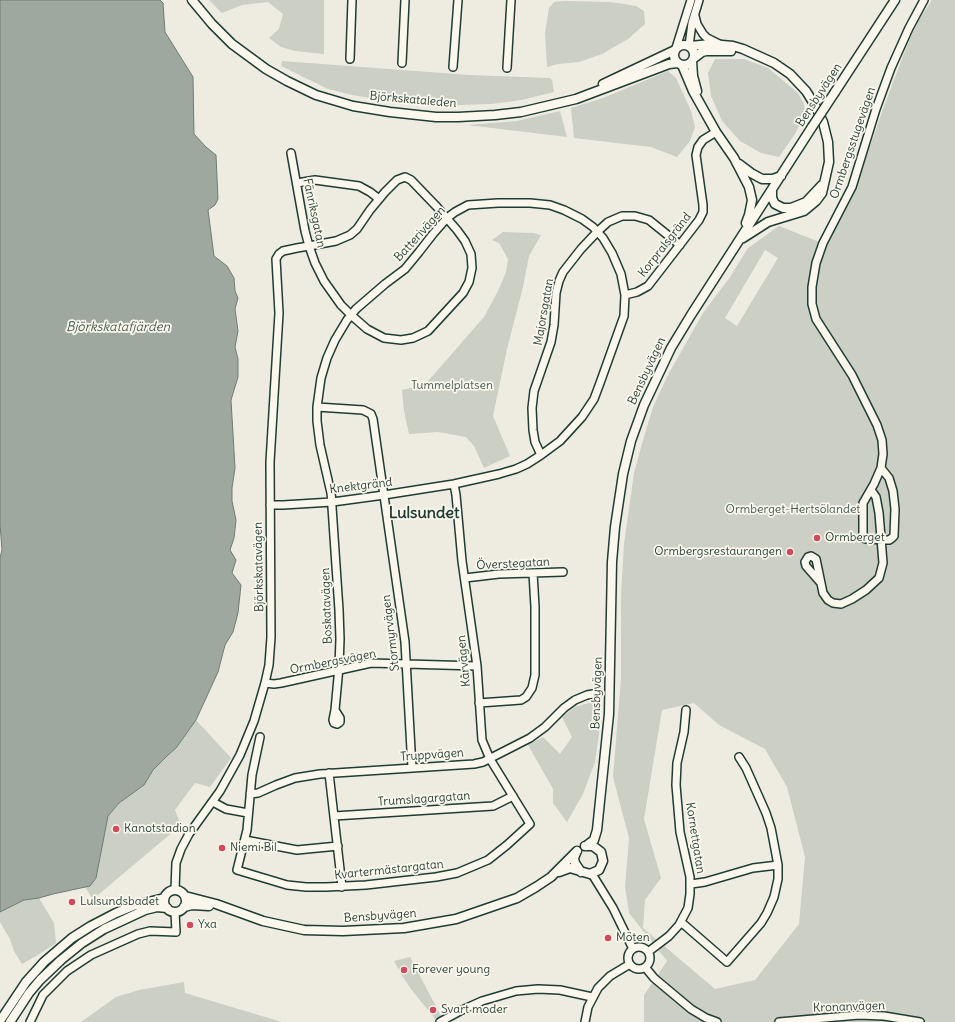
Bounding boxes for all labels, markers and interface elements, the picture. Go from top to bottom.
street label: Bensbyvägen [793,61,845,129]
street label: Ormbergsstugevägen [827,85,879,201]
street label: Björkskataleden [369,89,457,111]
street label: Fänriksgatan [300,177,328,249]
street label: Batterivägen [391,203,449,265]
street label: Korpralsgränd [635,210,695,280]
street label: Majorsgatan [531,277,557,347]
water label: Björkskatafjärden [66,319,170,335]
street label: Bensbyvägen [625,335,669,407]
park label: Tummelplatsen [411,379,493,393]
street label: Knektgränd [329,475,393,497]
district label: Lulsundet [389,503,459,523]
park label: Ormberget-Hertsölandet [726,503,860,517]
street label: Björkskatavägen [251,522,267,612]
place label: Ormberget [825,531,885,545]
marker: Ormberget [812,533,822,543]
place label: Ormbergsrestaurangen [654,545,782,559]
marker: Ormbergsrestaurangen [785,547,795,557]
street label: Överstegatan [476,555,550,573]
street label: Boskatavägen [318,568,336,644]
street label: Stormyrvägen [379,594,403,672]
street label: Kårvägen [454,635,474,687]
street label: Ormbergsvägen [289,647,377,677]
street label: Bensbyvägen [589,656,605,730]
street label: Truppvägen [400,746,464,764]
street label: Trumslagargatan [377,789,471,809]
street label: Kornettgatan [682,801,708,875]
place label: Kanotstadion [124,822,196,836]
marker: Kanotstadion [111,824,121,834]
place label: Niemi Bil [230,841,277,855]
marker: Niemi Bil [217,843,227,853]
street label: Kvartermästargatan [334,857,444,883]
place label: Lulsundsbadet [80,895,159,909]
marker: Lulsundsbadet [67,897,77,907]
street label: Bensbyvägen [343,906,417,926]
place label: Yxa [198,918,217,932]
marker: Yxa [185,920,195,930]
place label: Möten [616,931,650,945]
marker: Möten [603,933,613,943]
place label: Forever young [412,963,490,977]
marker: Forever young [399,965,409,975]
street label: Kronanvägen [813,999,885,1015]
place label: Svart moder [441,1003,508,1017]
marker: Svart moder [428,1005,438,1015]

